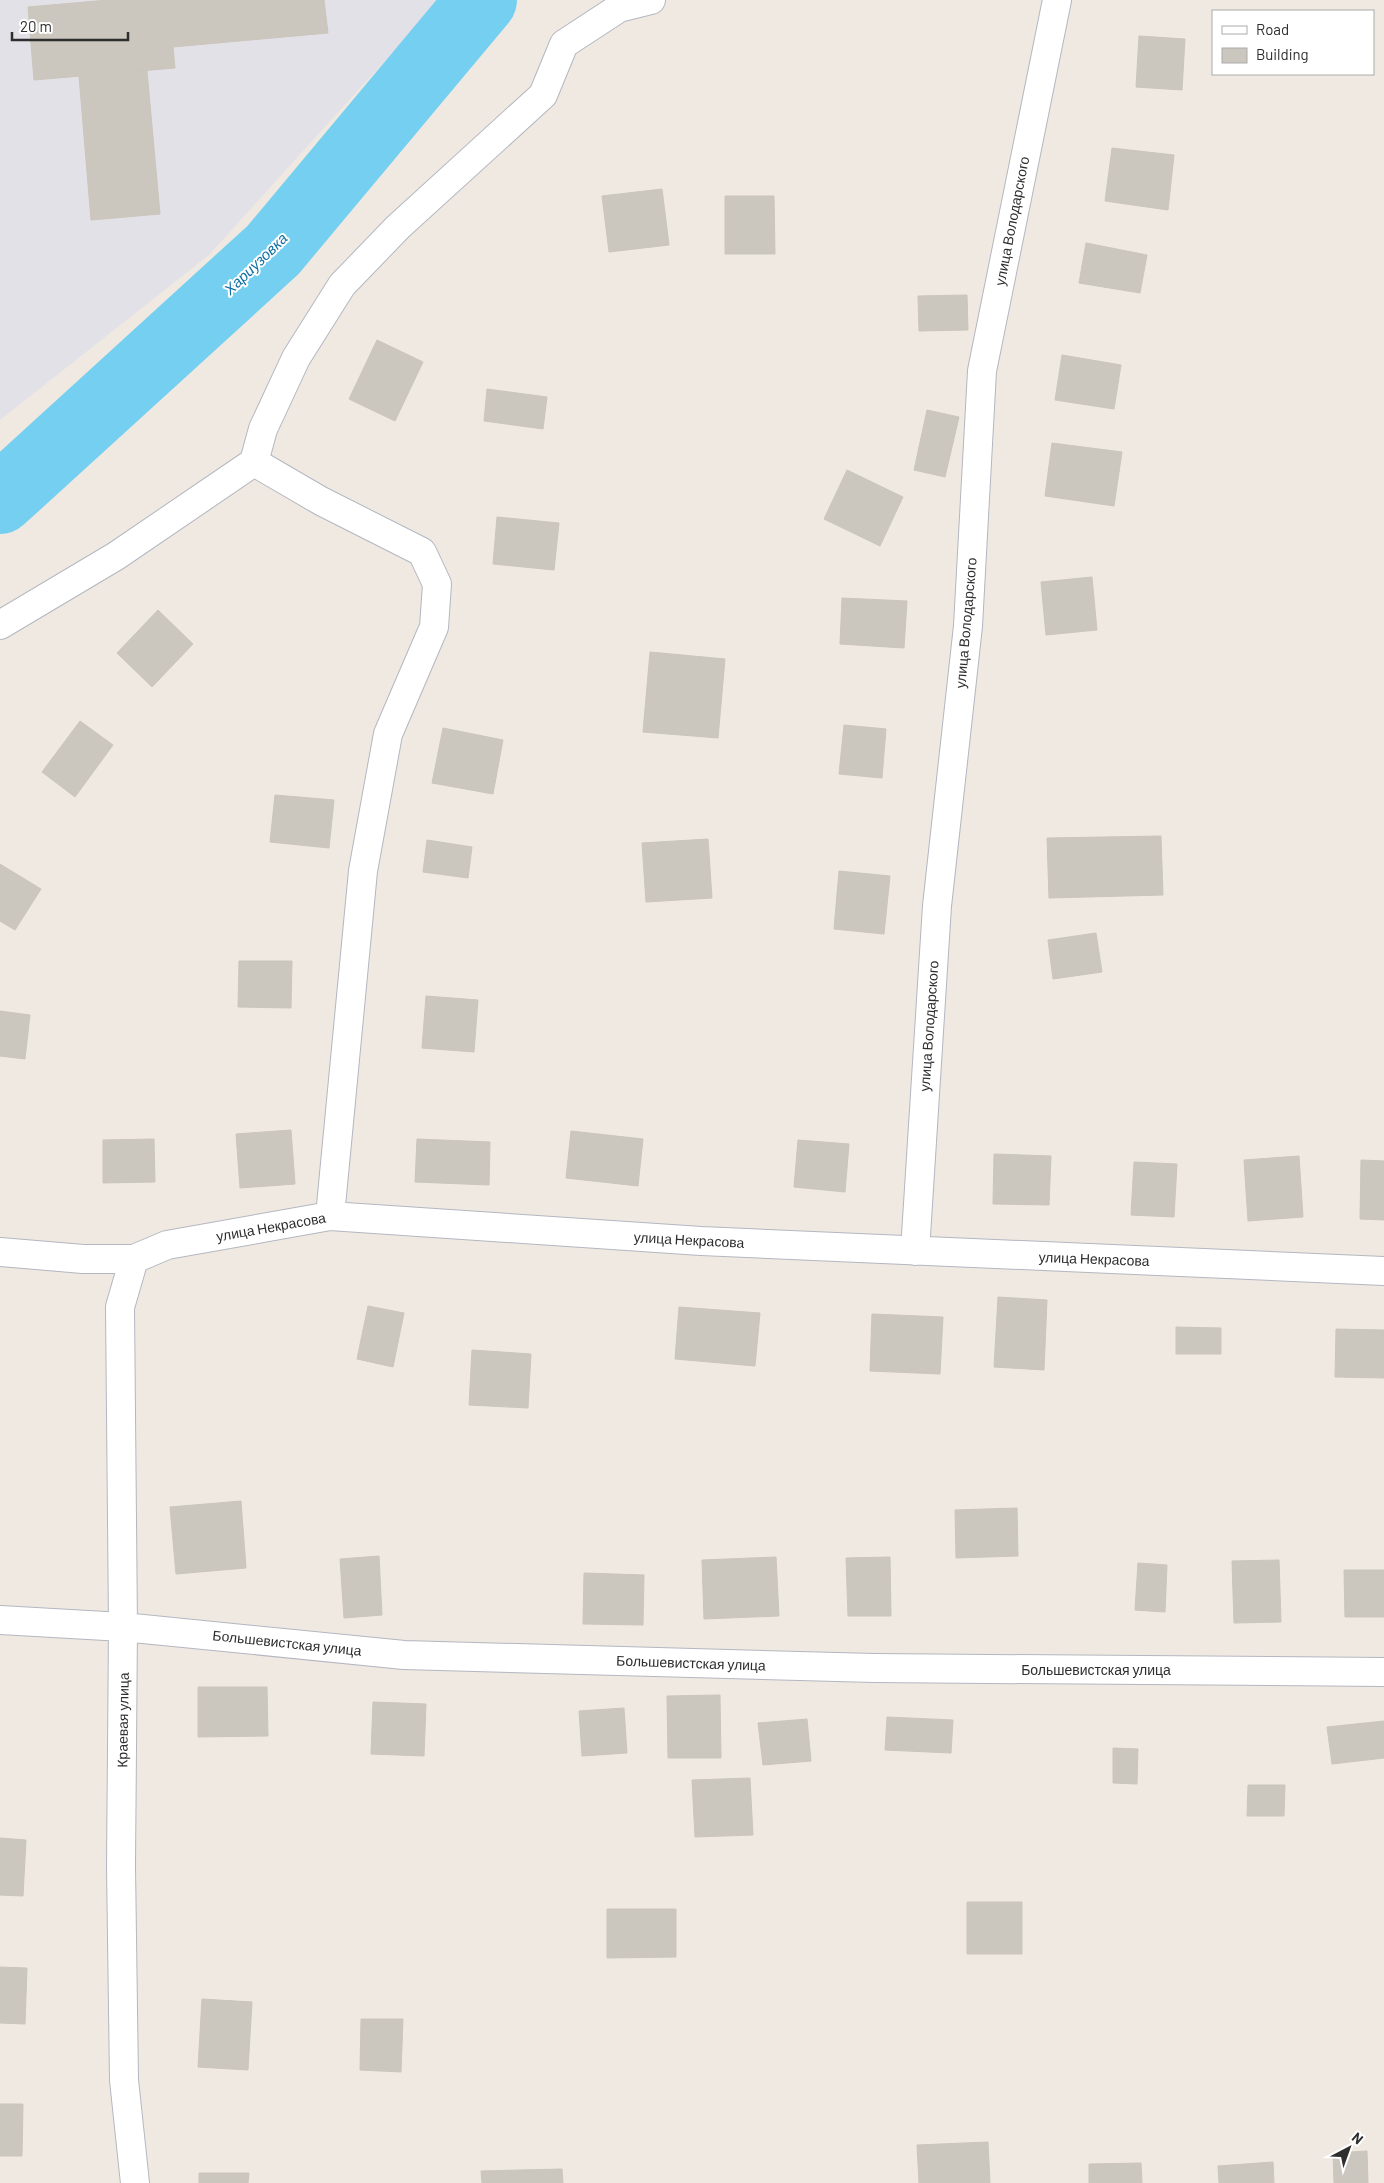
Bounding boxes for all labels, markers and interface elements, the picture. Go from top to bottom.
scale bar [12,10,129,42]
legend [1212,10,1374,75]
text: 20 m [20,17,52,35]
text: Road [1256,20,1289,38]
text: Building [1256,45,1309,63]
street label: улица Володарского [991,155,1032,287]
water label: Хариузовка [219,229,291,299]
street label: улица Володарского [951,557,980,689]
street label: улица Володарского [915,960,942,1092]
street label: улица Некрасова [215,1208,327,1245]
street label: улица Некрасова [633,1228,745,1251]
street label: улица Некрасова [1038,1248,1150,1269]
street label: Большевистская улица [212,1626,363,1659]
street label: Большевистская улица [616,1651,766,1674]
street label: Большевистская улица [1021,1661,1171,1678]
street label: Краевая улица [113,1672,132,1768]
north arrow [1324,2123,1374,2173]
text: N [1349,2128,1367,2147]

